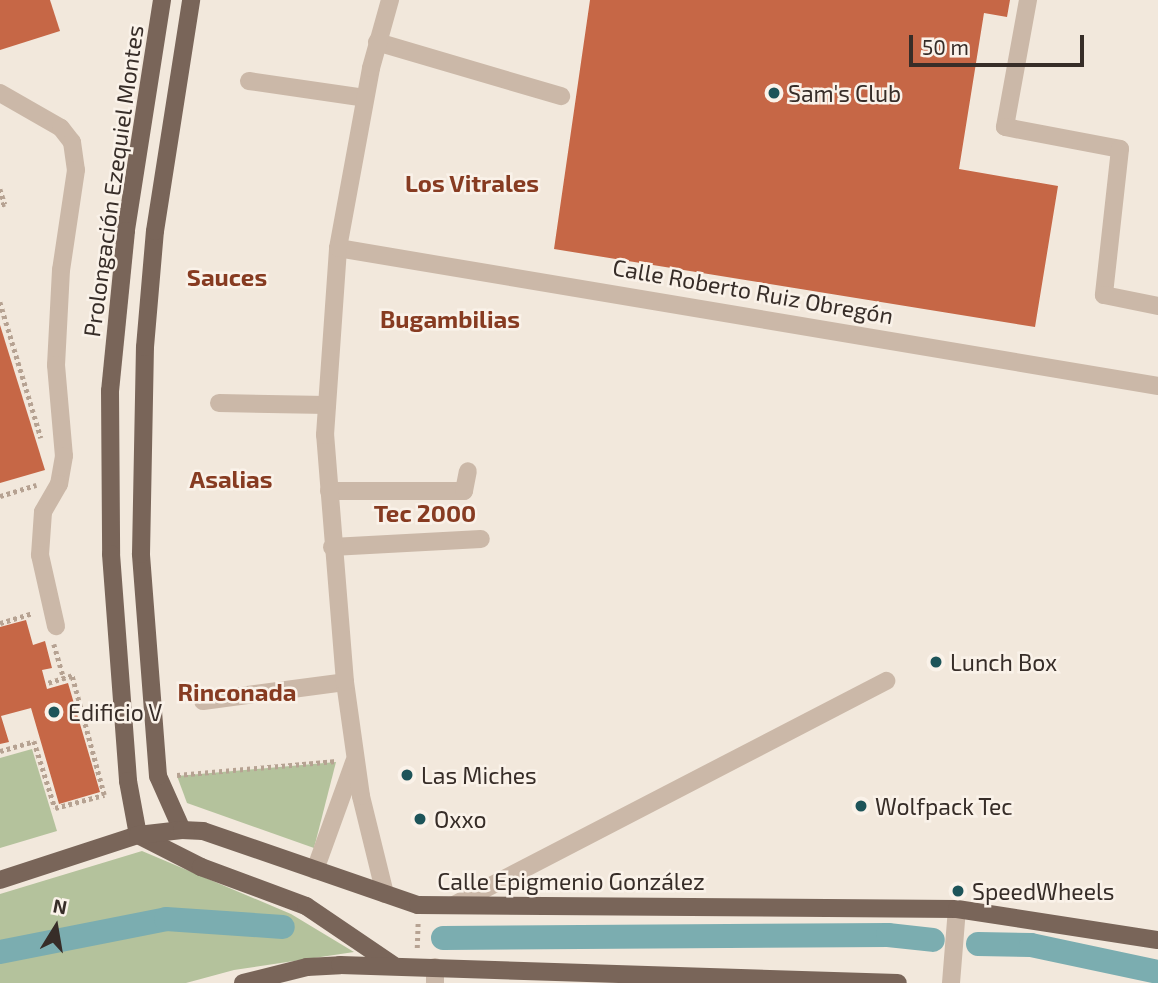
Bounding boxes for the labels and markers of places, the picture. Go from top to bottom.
place label: Sam's Club [788,79,901,107]
marker: Sam's Club [766,85,782,101]
place label: Lunch Box [950,648,1057,676]
marker: Lunch Box [928,654,944,670]
place label: Edificio V [68,698,163,726]
marker: Edificio V [46,704,62,720]
place label: Las Miches [421,761,537,789]
marker: Las Miches [399,767,415,783]
place label: Wolfpack Tec [875,792,1013,820]
marker: Wolfpack Tec [853,798,869,814]
place label: Oxxo [434,805,486,833]
marker: Oxxo [412,811,428,827]
place label: SpeedWheels [972,877,1115,905]
marker: SpeedWheels [950,883,966,899]

